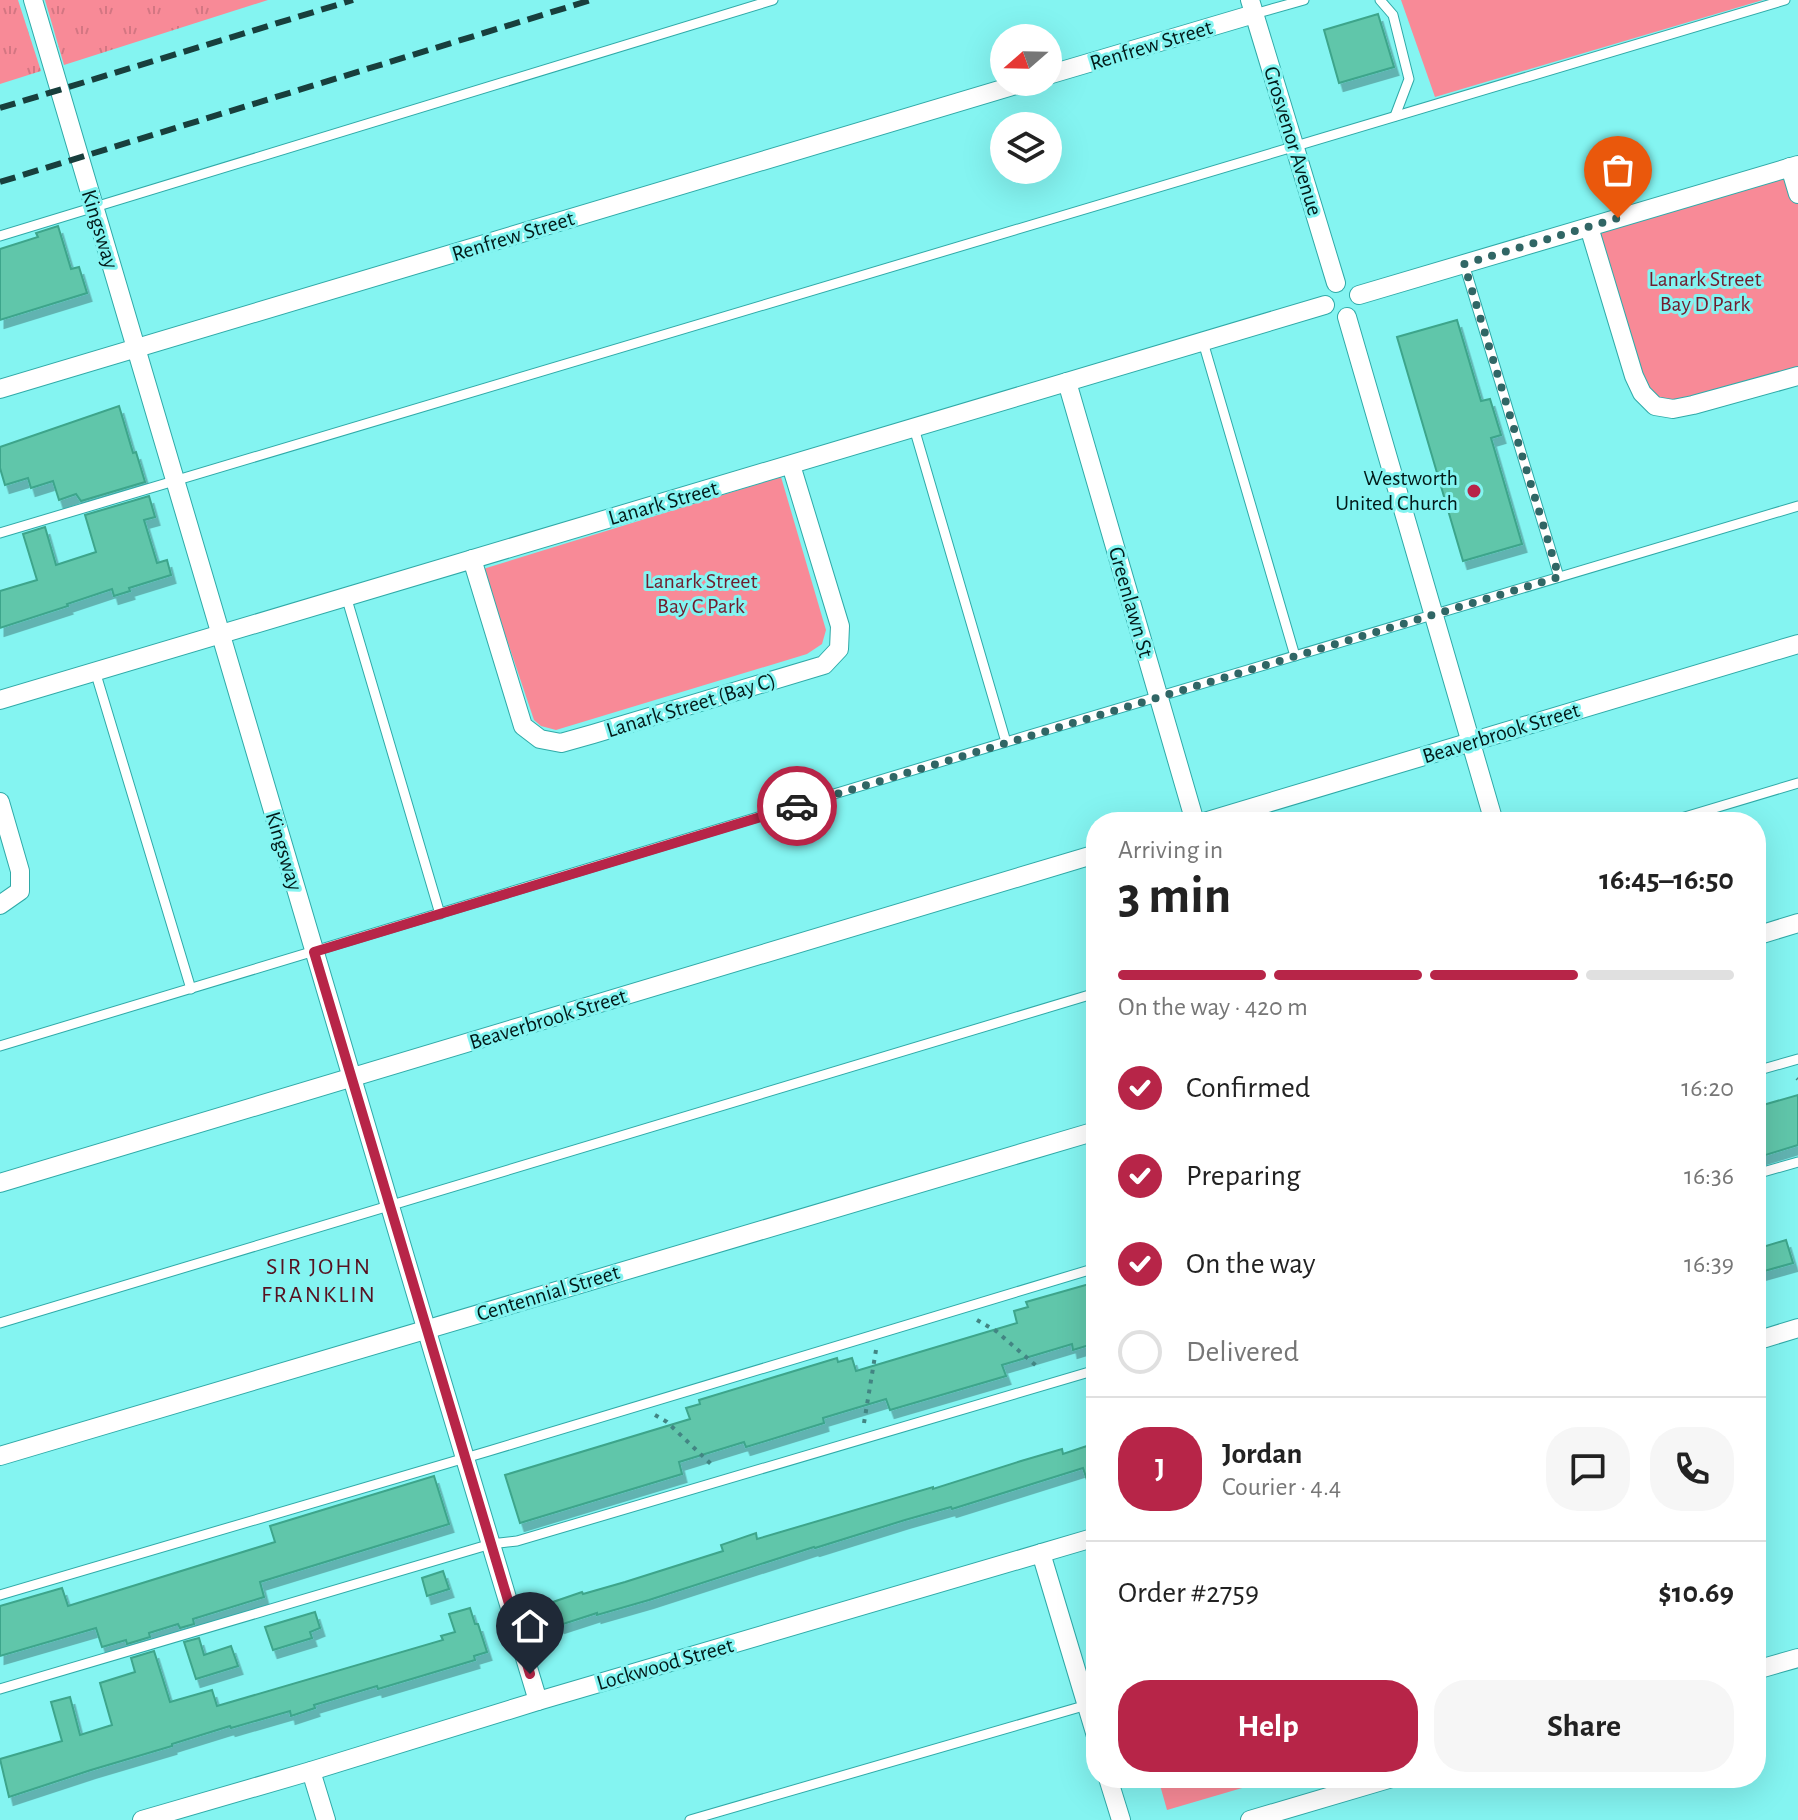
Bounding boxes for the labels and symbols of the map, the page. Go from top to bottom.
street label: Renfrew Street [1087,16,1215,74]
north arrow [990,24,1062,96]
street label: Grosvenor Avenue [1260,64,1326,218]
pin [1584,136,1652,218]
street label: Kingsway [78,187,123,272]
street label: Renfrew Street [449,207,577,265]
park label: Lanark Street Bay D Park [1649,268,1761,315]
place label: Westworth United Church [1335,467,1458,514]
street label: Lanark Street [606,477,720,529]
marker: Westworth United Church [1465,482,1483,500]
street label: Greenlawn St [1105,544,1157,660]
park label: Lanark Street Bay C Park [645,570,757,617]
street label: Lanark Street (Bay C) [604,669,778,741]
street label: Beaverbrook Street [1420,699,1582,767]
courier [757,766,837,846]
street label: Kingsway [262,809,307,894]
street label: Beaverbrook Street [467,985,629,1053]
district label: SIR JOHN FRANKLIN [261,1255,377,1307]
street label: Centennial Street [474,1261,622,1325]
pin [496,1592,564,1674]
street label: Lockwood Street [594,1634,736,1694]

